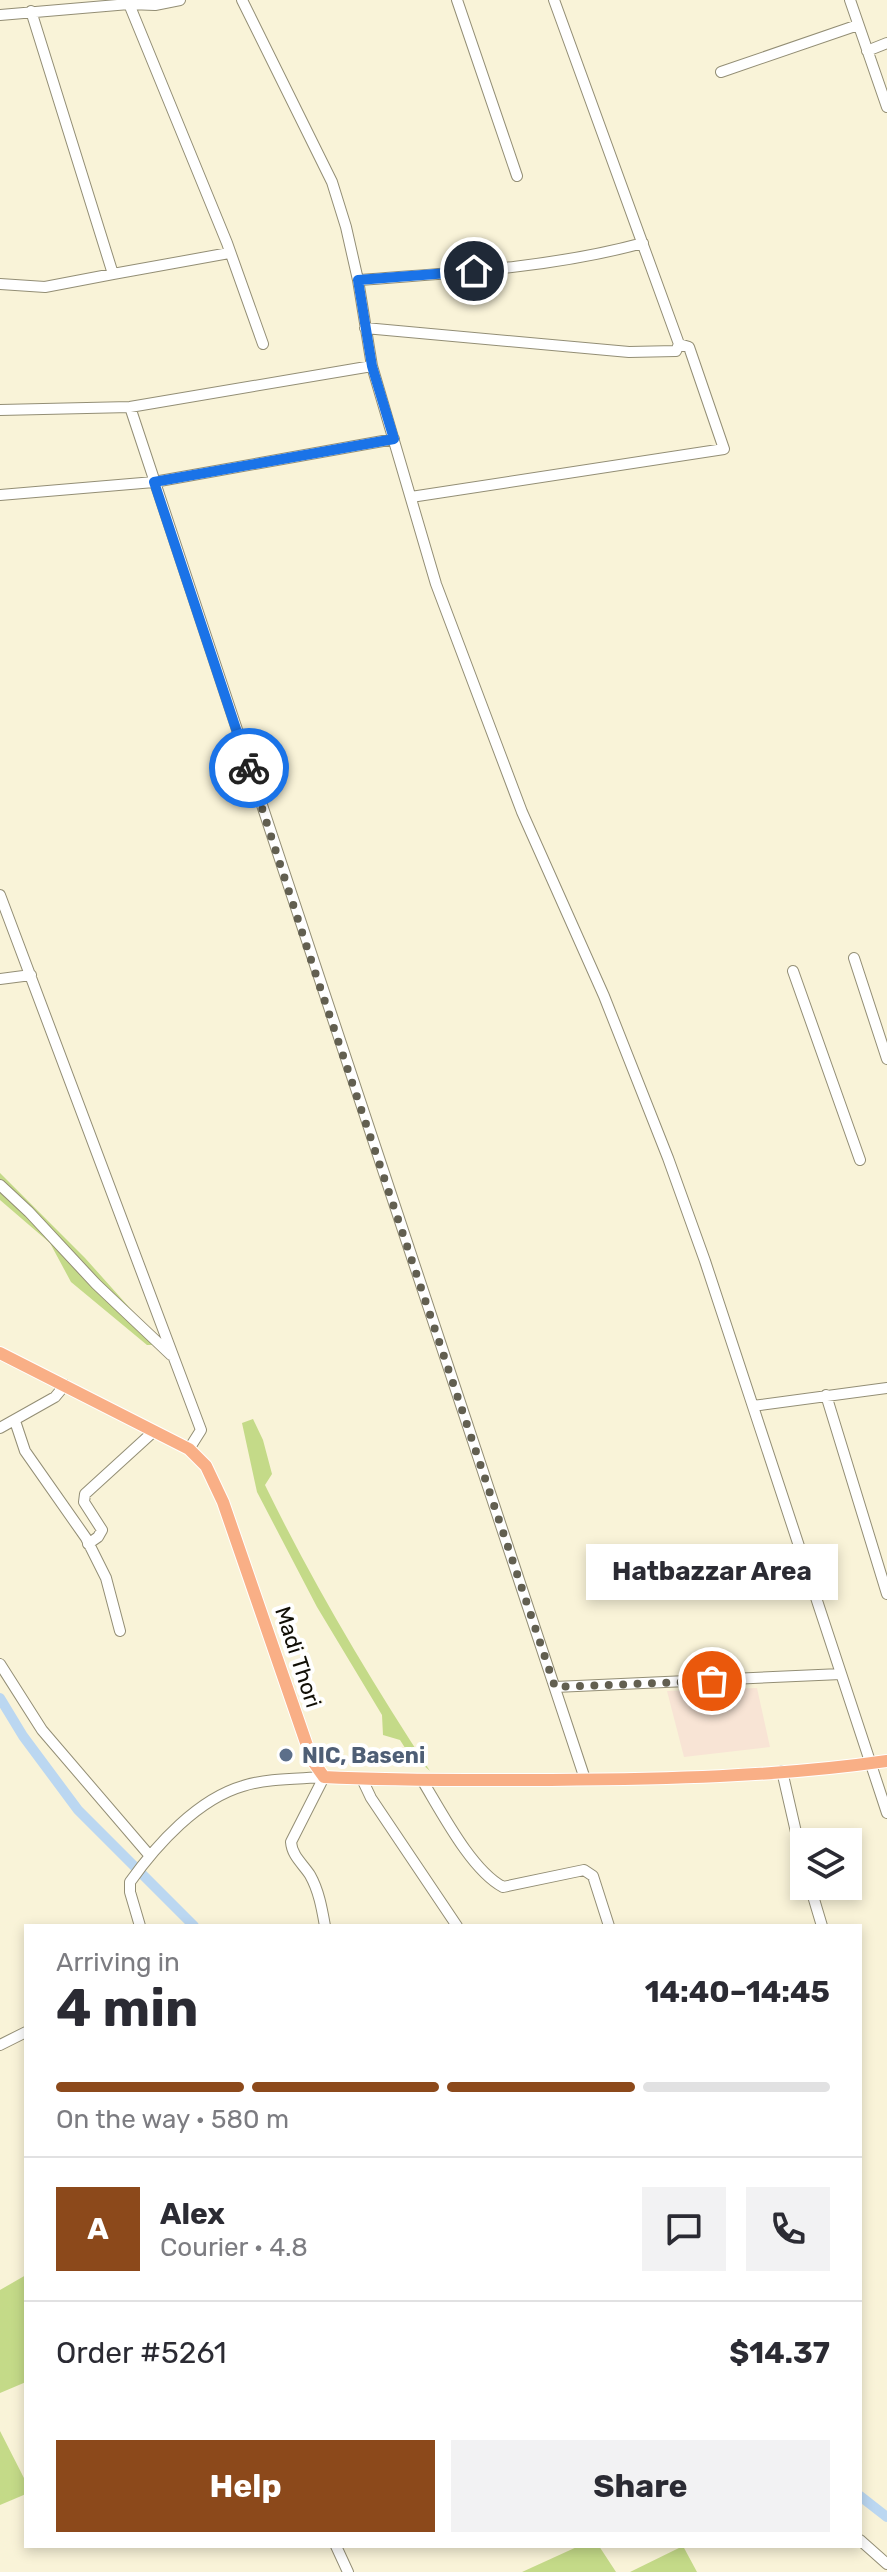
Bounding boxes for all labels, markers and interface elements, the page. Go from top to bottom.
pin [440,237,508,305]
icon: home [452,249,496,293]
courier [209,728,289,808]
icon: bike [227,746,271,790]
callout: Hatbazzar Area [586,1545,838,1601]
text: Hatbazzar Area [612,1556,812,1587]
street label: Madi Thori [269,1603,327,1711]
pin [678,1647,746,1715]
icon: bag [690,1659,734,1703]
place label: NIC, Baseni [302,1742,425,1769]
marker: NIC, Baseni [277,1746,295,1764]
map controls [790,1828,862,1900]
button: layers [790,1828,862,1900]
text: Arriving in [56,1947,180,1978]
text: 14:40–14:45 [645,1974,830,2010]
text: 4 min [56,1977,199,2039]
text: On the way · 580 m [56,2104,289,2135]
button: chat [642,2187,726,2271]
button: phone [746,2187,830,2271]
text: Alex [160,2196,225,2232]
text: A [87,2211,109,2247]
text: Courier · 4.8 [160,2232,308,2263]
text: Order #5261 [56,2335,227,2371]
text: $14.37 [729,2335,830,2371]
button: Help [56,2440,435,2532]
button: Share [451,2440,830,2532]

